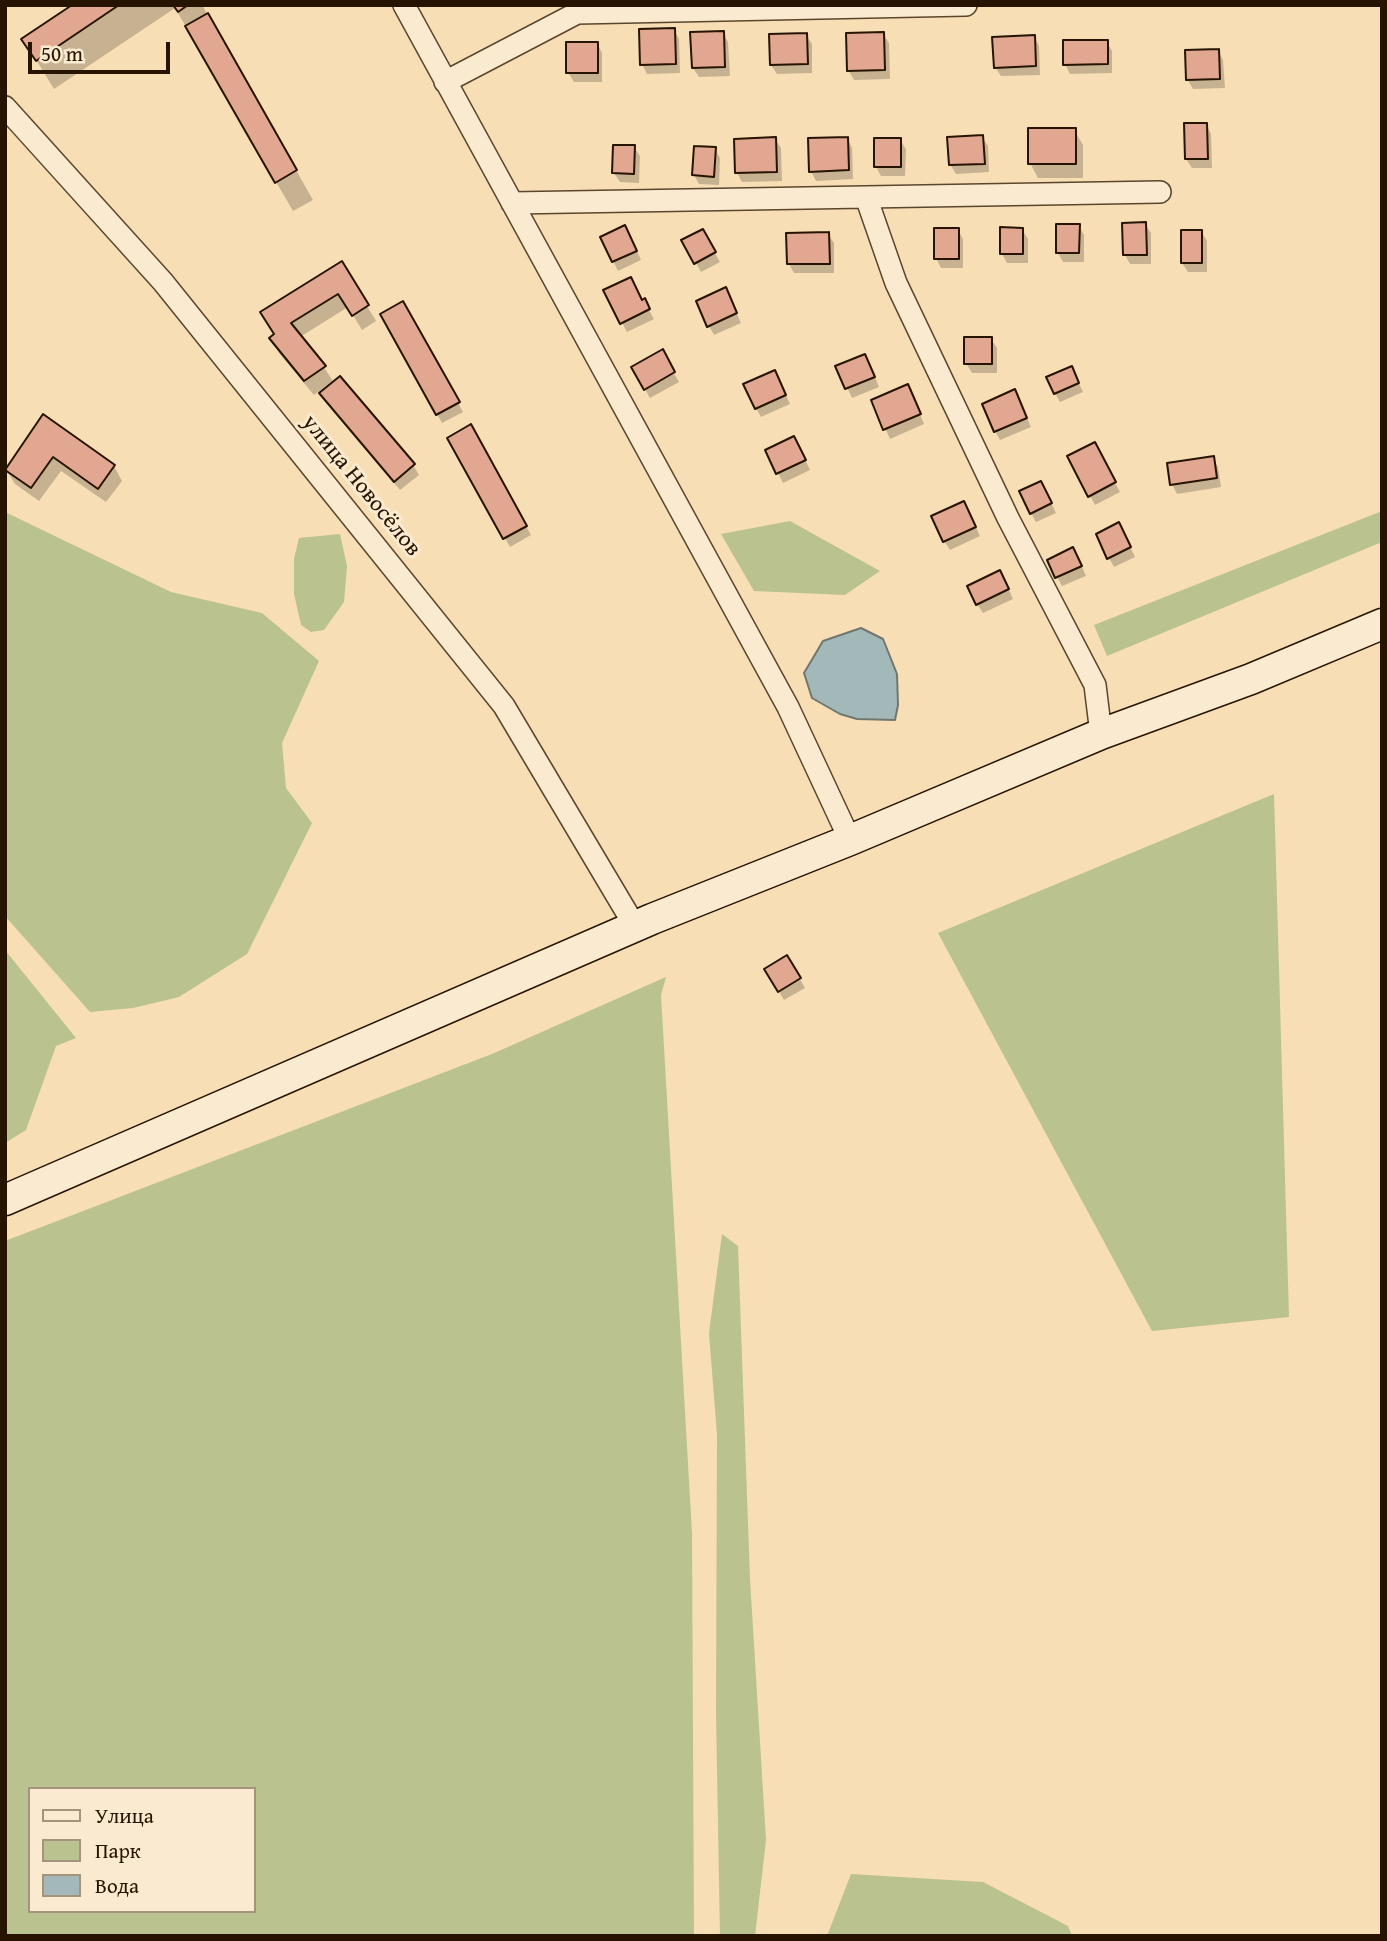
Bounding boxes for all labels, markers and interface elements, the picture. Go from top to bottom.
scale bar [32,28,173,72]
text: 50 m [41,38,83,69]
street label: улица Новосёлов [296,410,426,562]
legend [28,1787,256,1913]
text: Улица [95,1800,154,1831]
text: Парк [95,1835,141,1866]
text: Вода [95,1870,139,1901]

